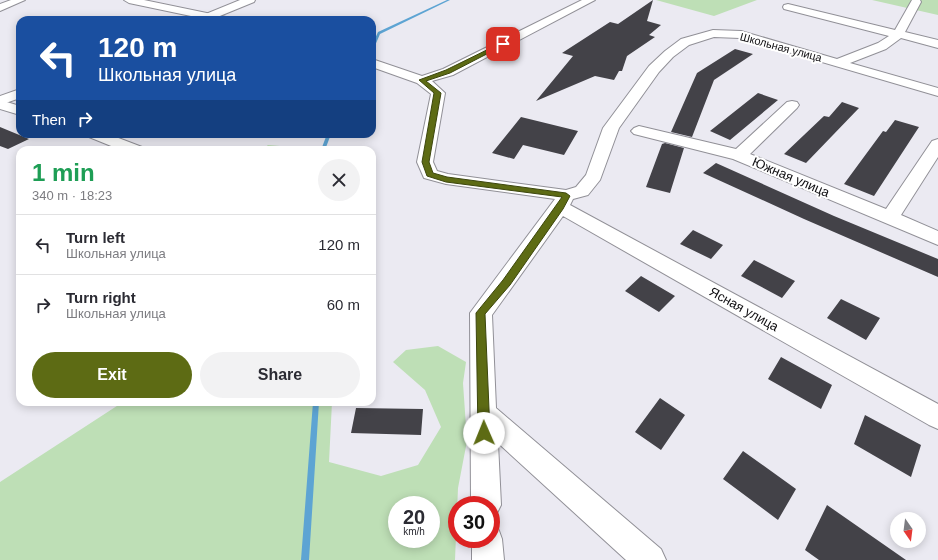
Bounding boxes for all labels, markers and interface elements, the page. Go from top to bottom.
pin [486,27,520,61]
street label: Школьная улица [739,30,824,64]
icon: left [32,32,84,84]
text: 120 m [98,32,177,63]
icon: arrive [492,33,514,55]
text: Школьная улица [98,65,236,85]
icon: right [74,108,96,130]
text: Then [32,111,66,128]
street label: Южная улица [750,154,833,200]
text: 1 min [32,159,95,186]
button: close [318,159,360,201]
text: 340 m · 18:23 [32,188,112,203]
text: Turn left [66,229,125,246]
icon: left [32,234,54,256]
text: 120 m [318,236,360,253]
text: Школьная улица [66,246,166,261]
street label: Ясная улица [707,284,782,335]
text: Turn right [66,289,136,306]
icon: right [32,294,54,316]
text: 60 m [327,296,360,313]
text: Школьная улица [66,306,166,321]
button: Exit [32,352,192,398]
button: Share [200,352,360,398]
position arrow [463,412,505,454]
speed limit sign: 30 [448,496,500,548]
text: 20 [403,506,425,528]
north arrow [890,512,926,548]
map controls [890,512,926,548]
text: km/h [403,526,425,537]

